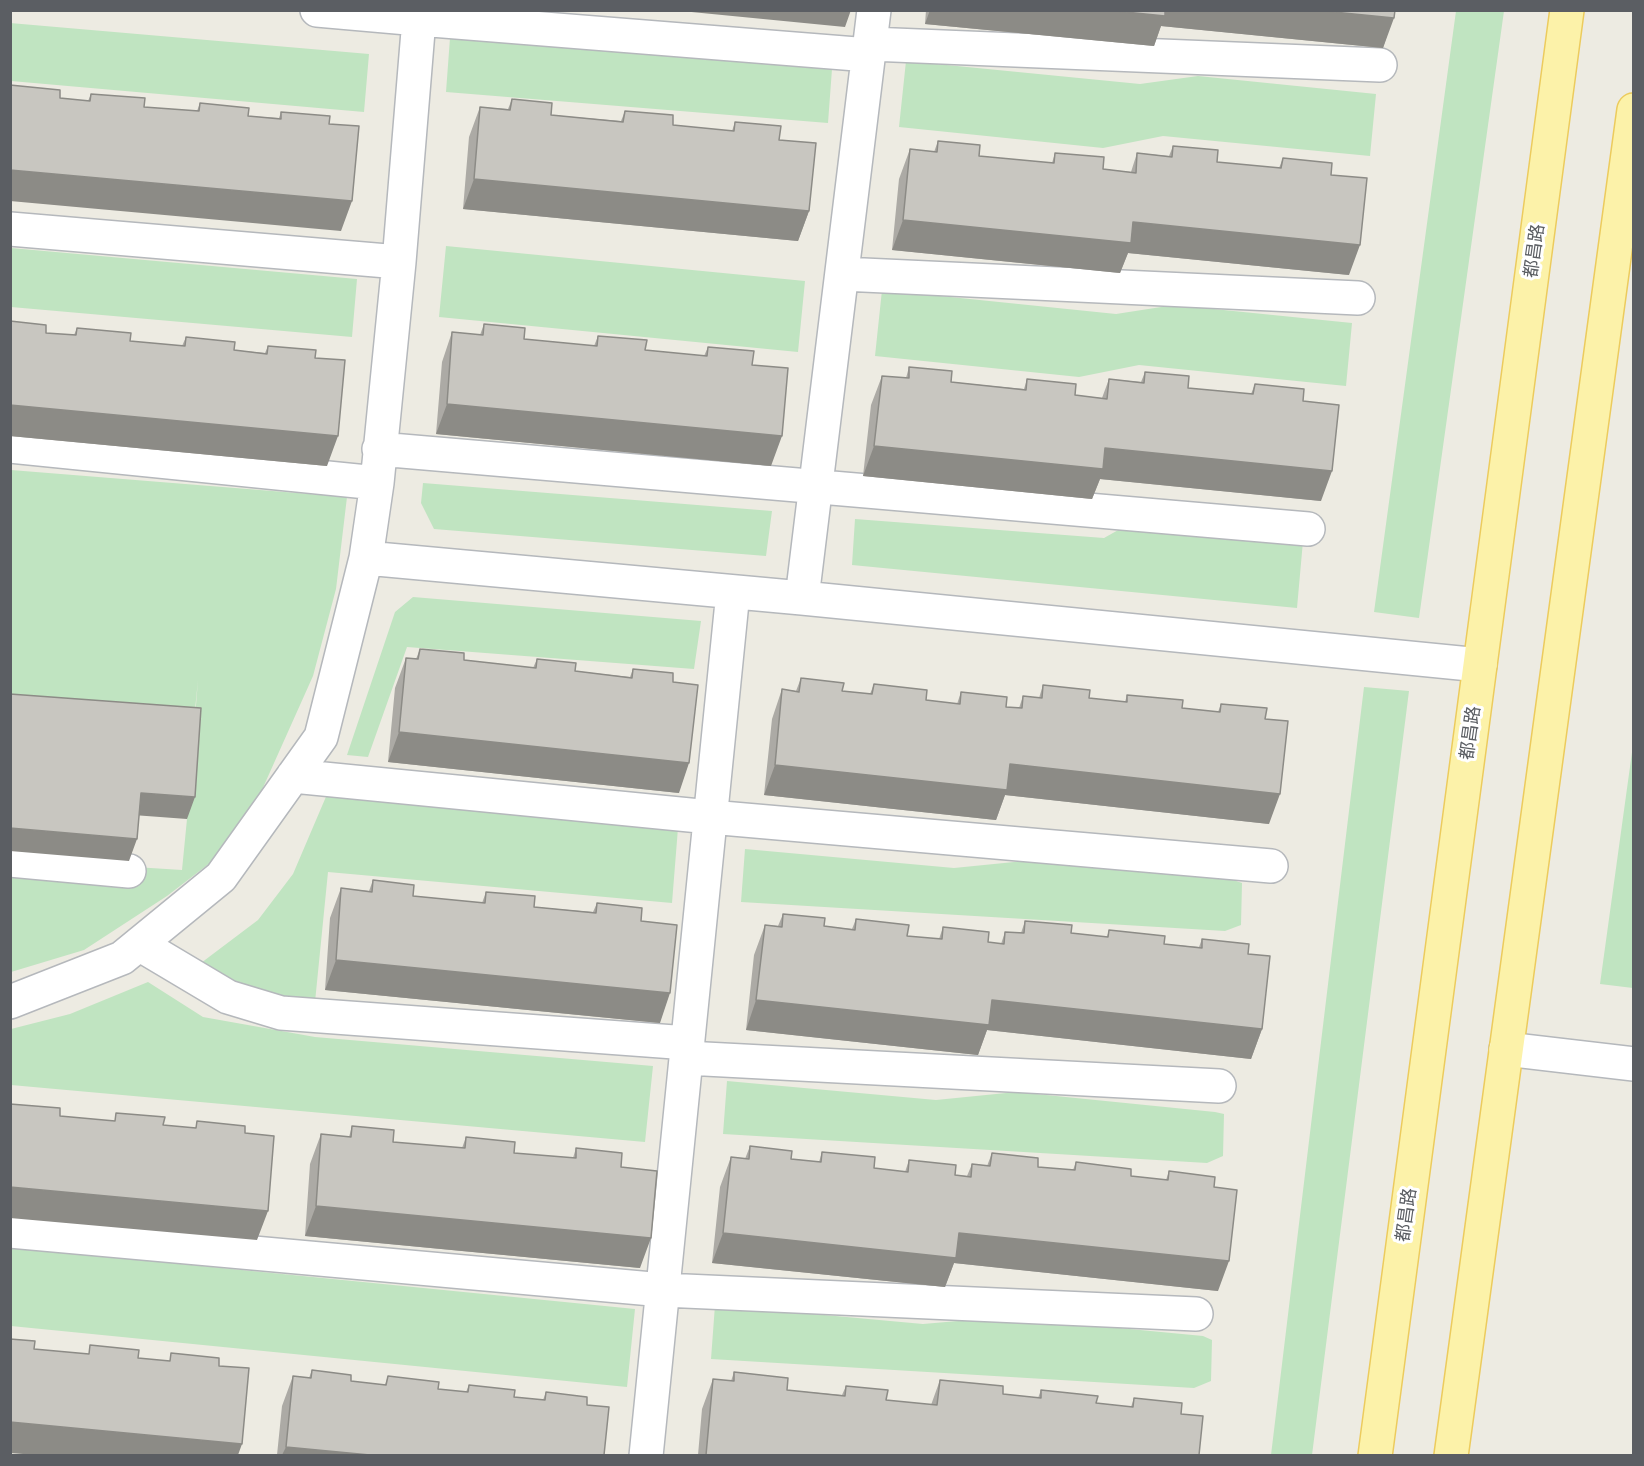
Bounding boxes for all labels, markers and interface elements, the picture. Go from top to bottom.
street label: 都昌路 [1521,223,1549,279]
street label: 都昌路 [1457,705,1485,761]
street label: 都昌路 [1393,1187,1421,1243]

